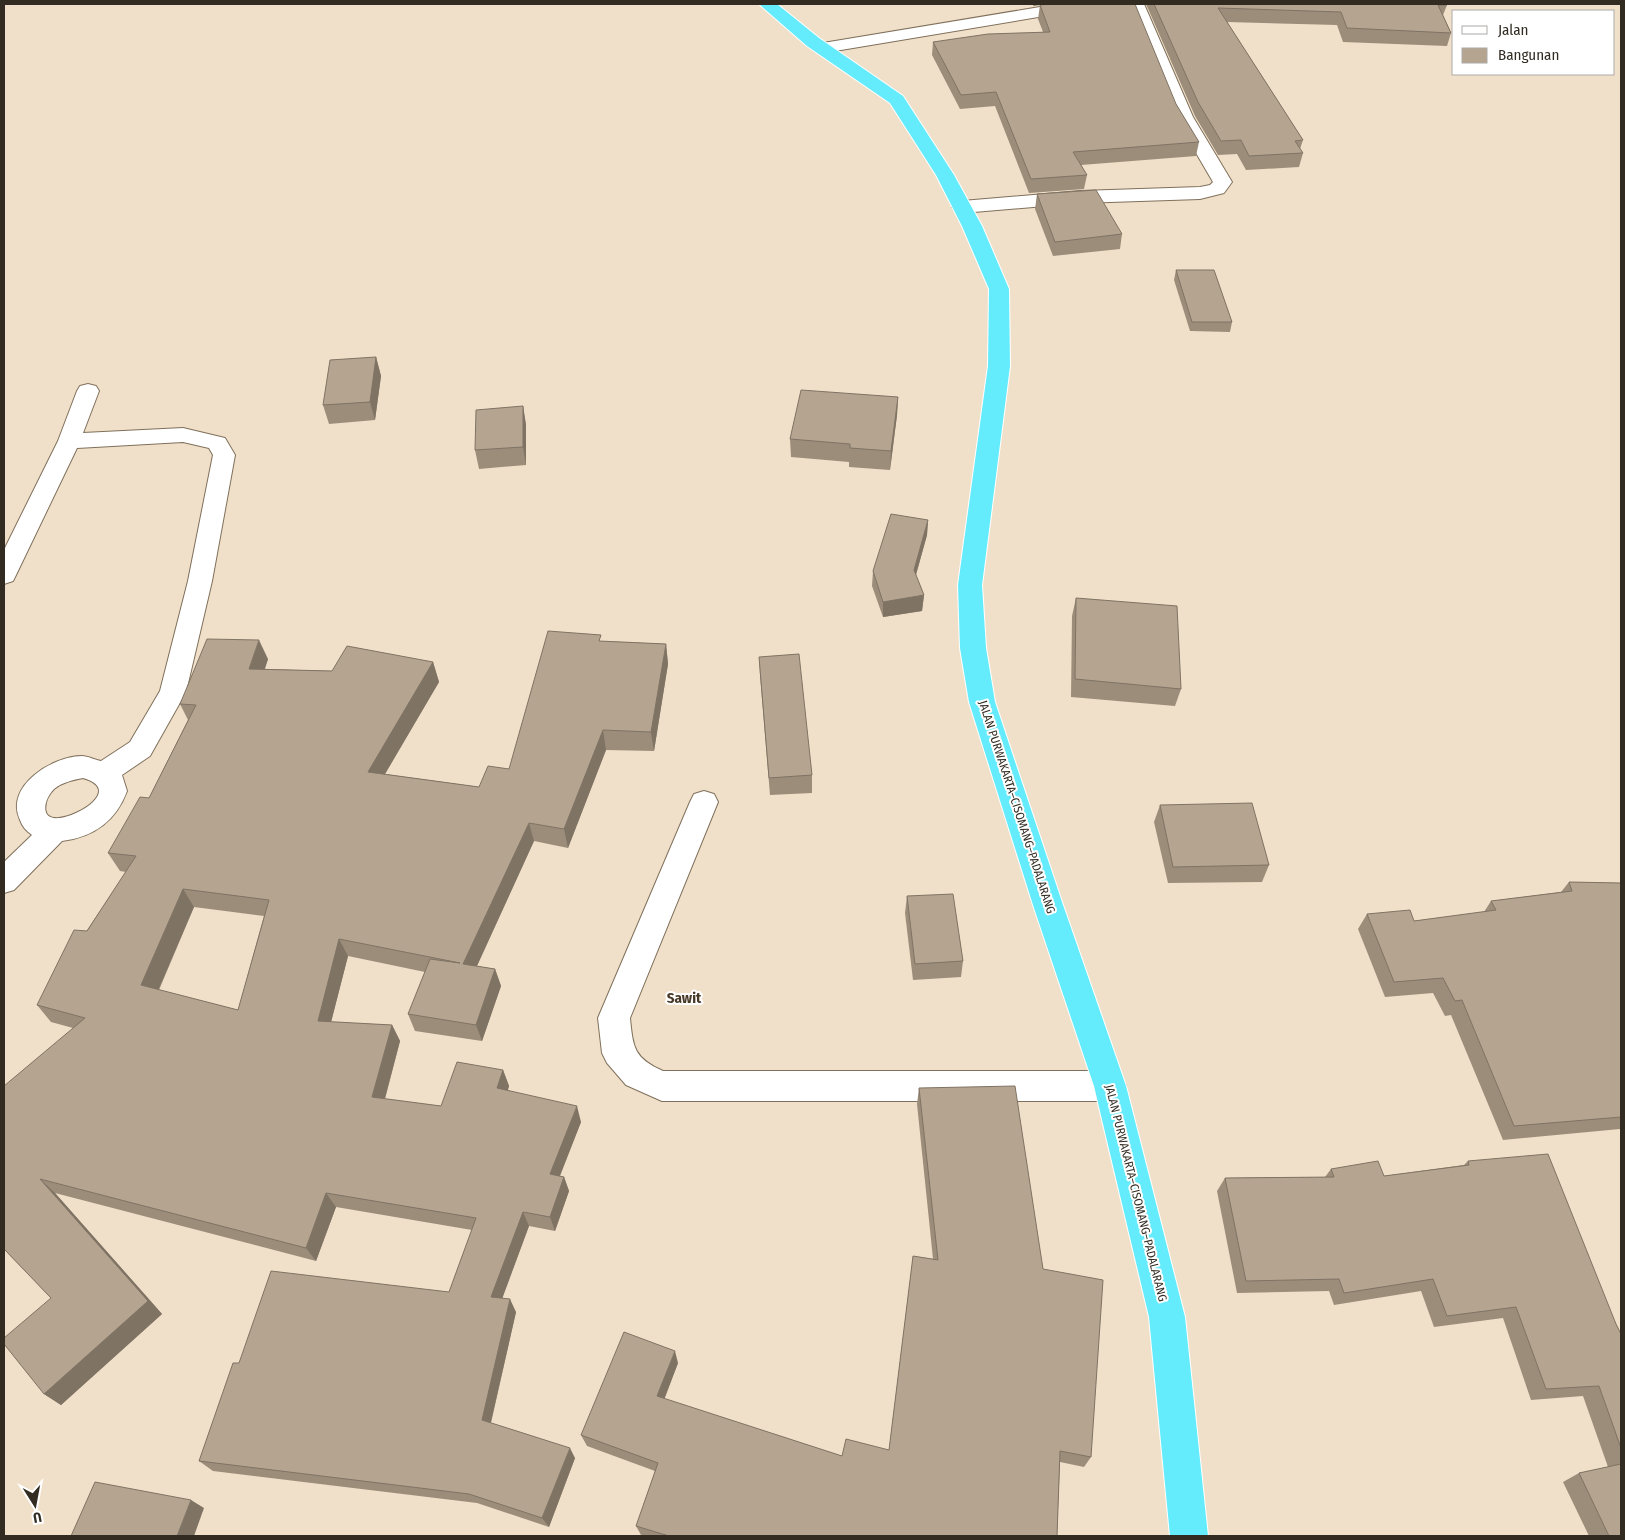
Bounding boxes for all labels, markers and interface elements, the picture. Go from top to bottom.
legend [1452,10,1615,75]
text: Jalan [1498,21,1528,39]
text: Bangunan [1498,46,1559,64]
street label: JALAN PURWAKARTA–CISOMANG–PADALARANG [976,699,1058,915]
district label: Sawit [667,989,702,1007]
street label: JALAN PURWAKARTA–CISOMANG–PADALARANG [1102,1083,1170,1303]
north arrow [10,1480,60,1530]
text: U [32,1508,43,1526]

